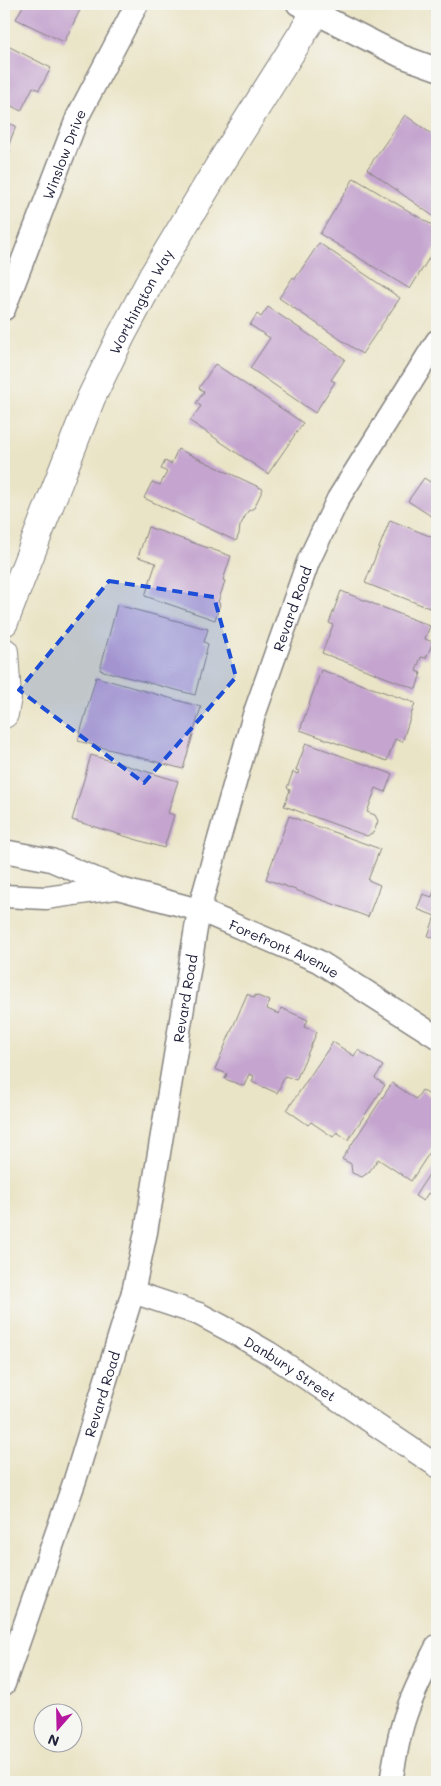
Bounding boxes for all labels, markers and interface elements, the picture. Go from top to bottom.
street label: Winslow Drive [37,105,90,202]
street label: Worthington Way [104,245,177,357]
street label: Revard Road [268,563,315,654]
street label: Forefront Avenue [226,915,343,982]
street label: Revard Road [168,953,201,1044]
street label: Danbury Street [241,1331,340,1405]
street label: Revard Road [79,1349,124,1439]
north arrow [32,1704,82,1754]
text: N [45,1730,62,1751]

